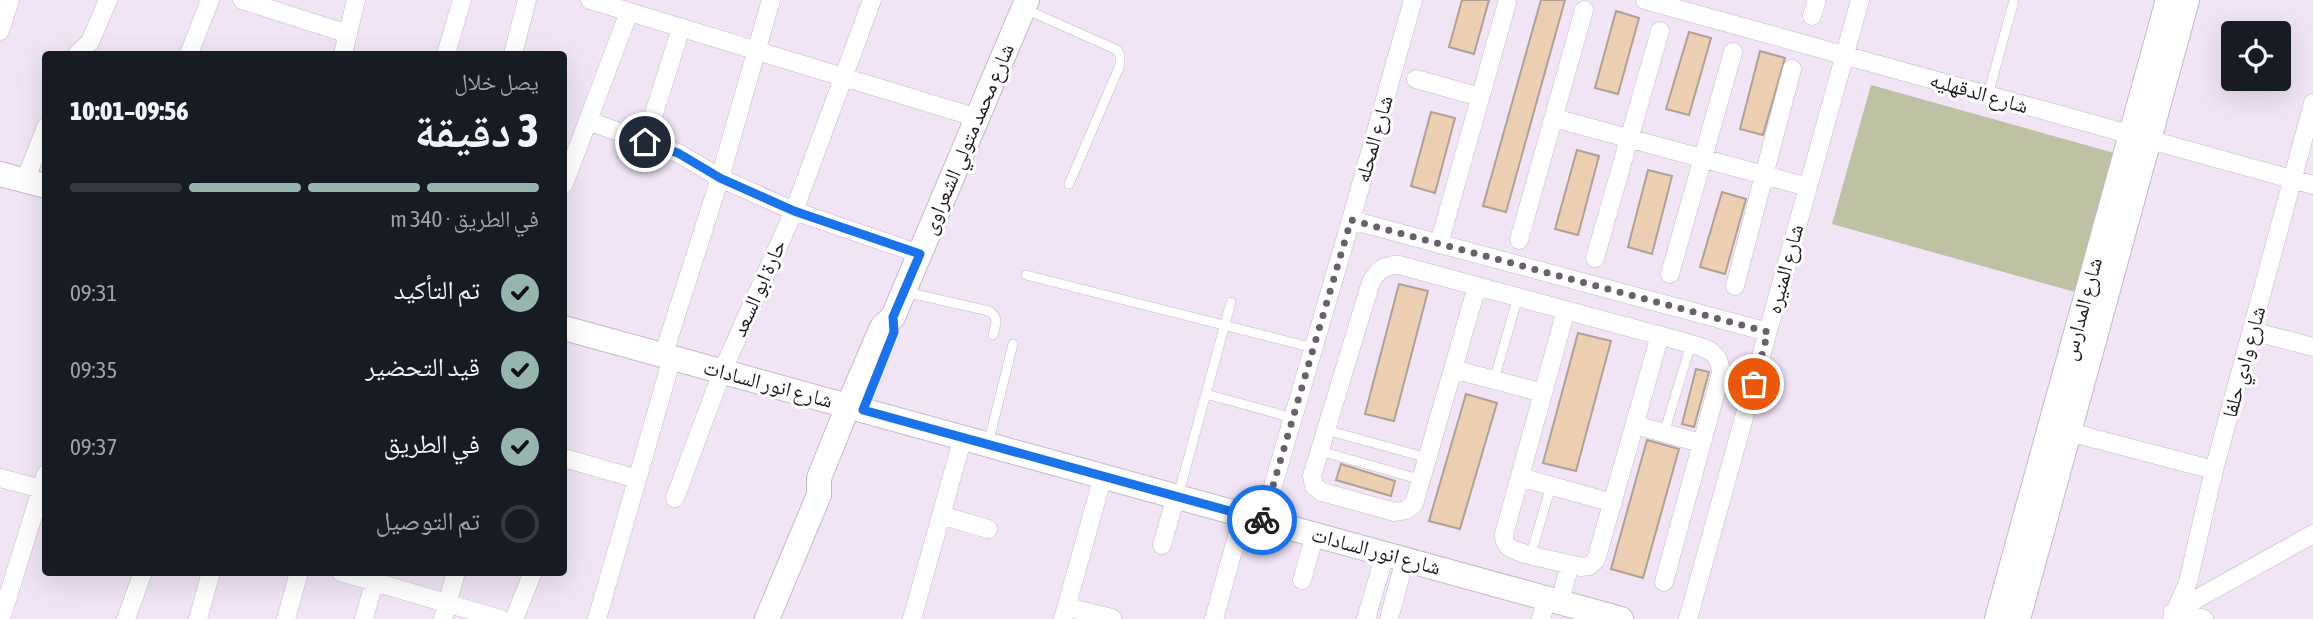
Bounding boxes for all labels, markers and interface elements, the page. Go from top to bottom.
map controls [2221,21,2291,91]
button: locate [2221,21,2291,91]
street label: شارع محمد متولي الشعراوى [916,40,1023,240]
street label: شارع الدقهليه [1927,67,2031,119]
text: يصل خلال [454,69,539,95]
street label: شارع المحله [1349,92,1399,186]
text: 09:56–10:01 [70,96,188,126]
text: 3 دقيقة [414,104,539,157]
pin [615,112,675,172]
icon: home [626,123,664,161]
text: في الطريق · 340 m [390,206,539,232]
street label: شارع المنيره [1761,221,1809,317]
street label: حارة ابو السعد [726,235,791,340]
street label: شارع المدارس [2056,255,2108,363]
icon: check [501,274,539,312]
text: تم التأكيد [394,275,480,305]
text: 09:31 [70,280,117,306]
street label: شارع وادي حلفا [2217,304,2275,421]
icon: check [501,351,539,389]
text: قيد التحضير [365,352,480,382]
street label: شارع انور السادات [700,354,836,414]
pin [1724,354,1784,414]
text: 09:35 [70,357,117,383]
icon: bag [1735,365,1773,403]
icon: check [501,428,539,466]
text: في الطريق [383,429,480,459]
text: 09:37 [70,434,117,460]
courier [1227,485,1297,555]
icon: bike [1243,501,1281,539]
text: تم التوصيل [375,506,480,536]
street label: شارع انور السادات [1308,521,1444,581]

